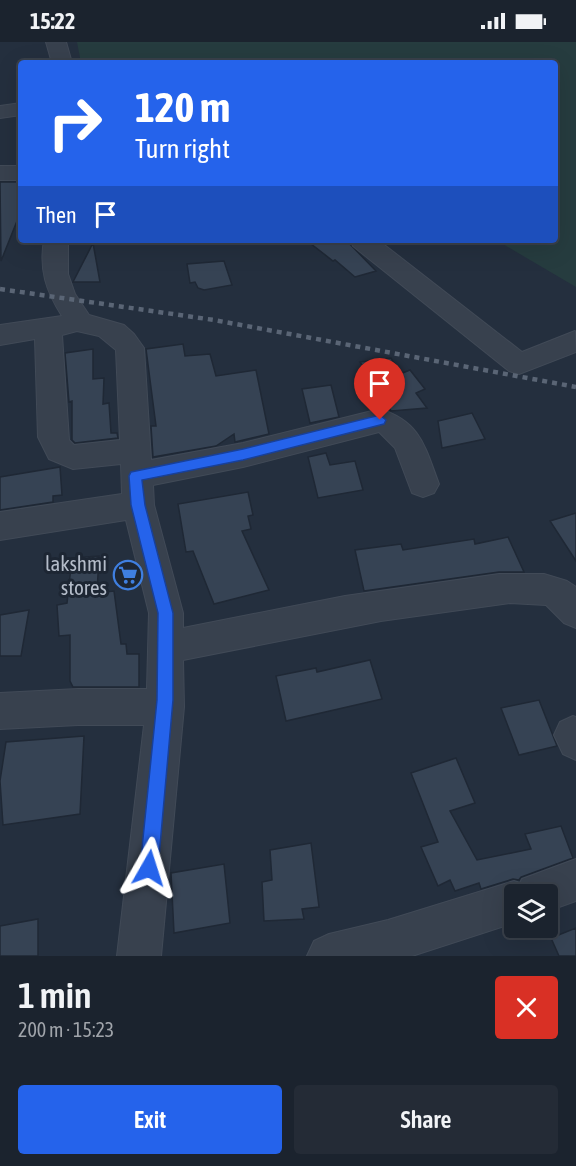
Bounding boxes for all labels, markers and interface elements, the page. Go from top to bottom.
text: 15:22 [30,8,75,34]
text: 120 m [135,83,230,131]
icon: right [36,84,114,162]
text: Turn right [135,133,230,164]
icon: arrive [89,198,122,231]
text: Then [36,202,77,228]
pin [354,358,405,420]
icon: arrive [363,367,396,400]
place label: lakshmi stores [45,551,107,599]
supermarket icon: lakshmi stores [112,559,144,591]
position arrow [117,836,181,900]
map controls [504,884,558,938]
button: layers [504,884,558,938]
text: 1 min [18,974,92,1016]
button: close [495,976,558,1039]
text: 200 m · 15:23 [18,1018,114,1041]
button: Exit [18,1085,282,1154]
button: Share [294,1085,558,1154]

